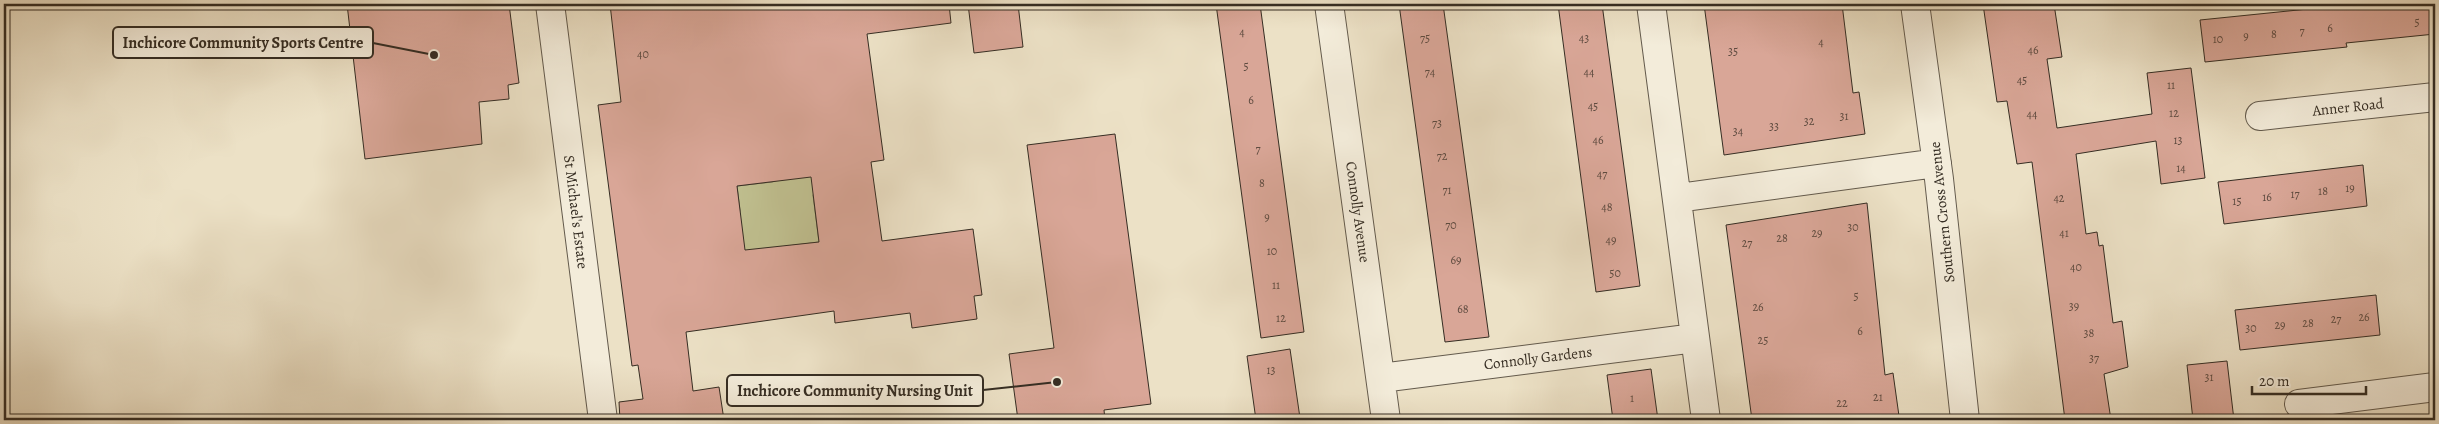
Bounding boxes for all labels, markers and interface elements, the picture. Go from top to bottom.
house number: 5 [2414,14,2420,30]
house number: 6 [2327,20,2333,36]
house number: 7 [2299,23,2305,39]
house number: 4 [1239,24,1245,40]
house number: 8 [2271,26,2277,42]
callout: Inchicore Community Sports Centre [113,27,373,58]
house number: 9 [2243,28,2249,44]
house number: 75 [1420,30,1430,46]
house number: 43 [1579,30,1589,46]
house number: 10 [2213,31,2223,47]
text: Inchicore Community Sports Centre [123,32,363,54]
house number: 4 [1818,34,1824,50]
house number: 46 [2028,42,2039,58]
house number: 35 [1728,43,1738,59]
house number: 40 [637,46,649,62]
house number: 5 [1243,58,1249,74]
house number: 74 [1425,64,1436,80]
house number: 44 [1584,64,1595,80]
house number: 45 [2017,72,2027,88]
house number: 11 [2167,77,2175,93]
house number: 6 [1248,92,1254,108]
street label: Anner Road [2310,93,2386,121]
house number: 45 [1588,98,1598,114]
house number: 12 [2169,105,2179,121]
house number: 44 [2027,106,2038,122]
house number: 31 [1839,108,1849,124]
house number: 32 [1804,113,1815,129]
house number: 73 [1432,115,1442,131]
house number: 33 [1769,118,1779,134]
house number: 34 [1733,123,1744,139]
house number: 46 [1593,132,1604,148]
house number: 13 [2173,132,2183,148]
street label: Southern Cross Avenue [1925,140,1959,284]
house number: 7 [1255,141,1261,157]
house number: 72 [1437,148,1448,164]
street label: St Michael's Estate [559,154,593,270]
street label: Connolly Avenue [1341,160,1375,264]
house number: 14 [2176,160,2186,176]
house number: 47 [1597,166,1608,182]
house number: 8 [1259,175,1265,191]
house number: 19 [2345,180,2355,196]
house number: 71 [1442,182,1452,198]
house number: 18 [2318,183,2328,199]
house number: 17 [2290,186,2301,202]
house number: 16 [2262,189,2272,205]
house number: 42 [2053,190,2065,206]
house number: 15 [2232,193,2242,209]
house number: 48 [1601,199,1613,215]
house number: 9 [1264,209,1270,225]
house number: 70 [1445,217,1457,233]
house number: 30 [1847,219,1859,235]
house number: 29 [1811,225,1823,241]
house number: 41 [2059,225,2069,241]
house number: 28 [1776,230,1788,246]
house number: 49 [1606,232,1616,248]
house number: 27 [1742,235,1753,251]
house number: 10 [1267,243,1277,259]
house number: 69 [1450,252,1462,268]
house number: 40 [2070,259,2082,275]
house number: 50 [1609,265,1621,281]
house number: 11 [1272,277,1280,293]
house number: 5 [1853,288,1859,304]
house number: 39 [2069,298,2079,314]
house number: 26 [1752,299,1764,315]
house number: 68 [1457,301,1469,317]
house number: 26 [2358,309,2370,325]
house number: 12 [1276,310,1286,326]
house number: 27 [2331,311,2342,327]
house number: 28 [2302,315,2314,331]
house number: 29 [2274,317,2286,333]
house number: 30 [2245,320,2257,336]
house number: 6 [1857,323,1863,339]
house number: 38 [2084,325,2095,341]
house number: 25 [1758,332,1768,348]
street label: Connolly Gardens [1483,341,1593,375]
house number: 37 [2089,350,2100,366]
house number: 13 [1266,362,1276,378]
scale bar [2252,364,2365,396]
house number: 31 [2204,369,2214,385]
text: 20 m [2259,371,2290,391]
callout: Inchicore Community Nursing Unit [727,375,983,406]
text: Inchicore Community Nursing Unit [737,380,974,402]
house number: 21 [1873,389,1883,405]
house number: 1 [1630,390,1634,406]
house number: 22 [1836,395,1848,411]

